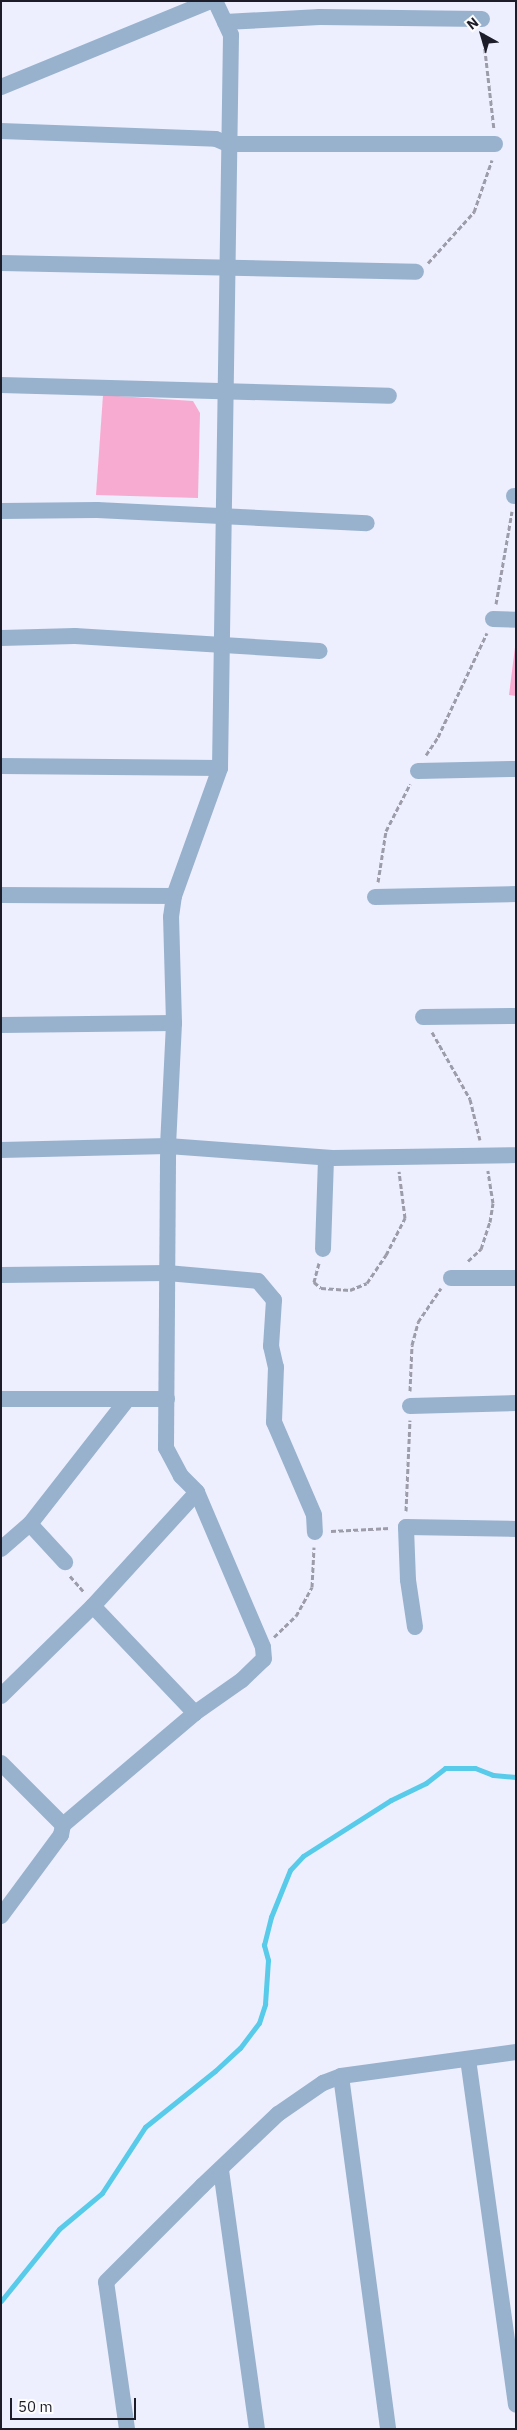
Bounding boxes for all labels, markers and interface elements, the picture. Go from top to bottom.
north arrow [457,10,507,60]
text: N [463,13,482,34]
scale bar [12,2388,139,2420]
text: 50 m [18,2397,53,2416]

